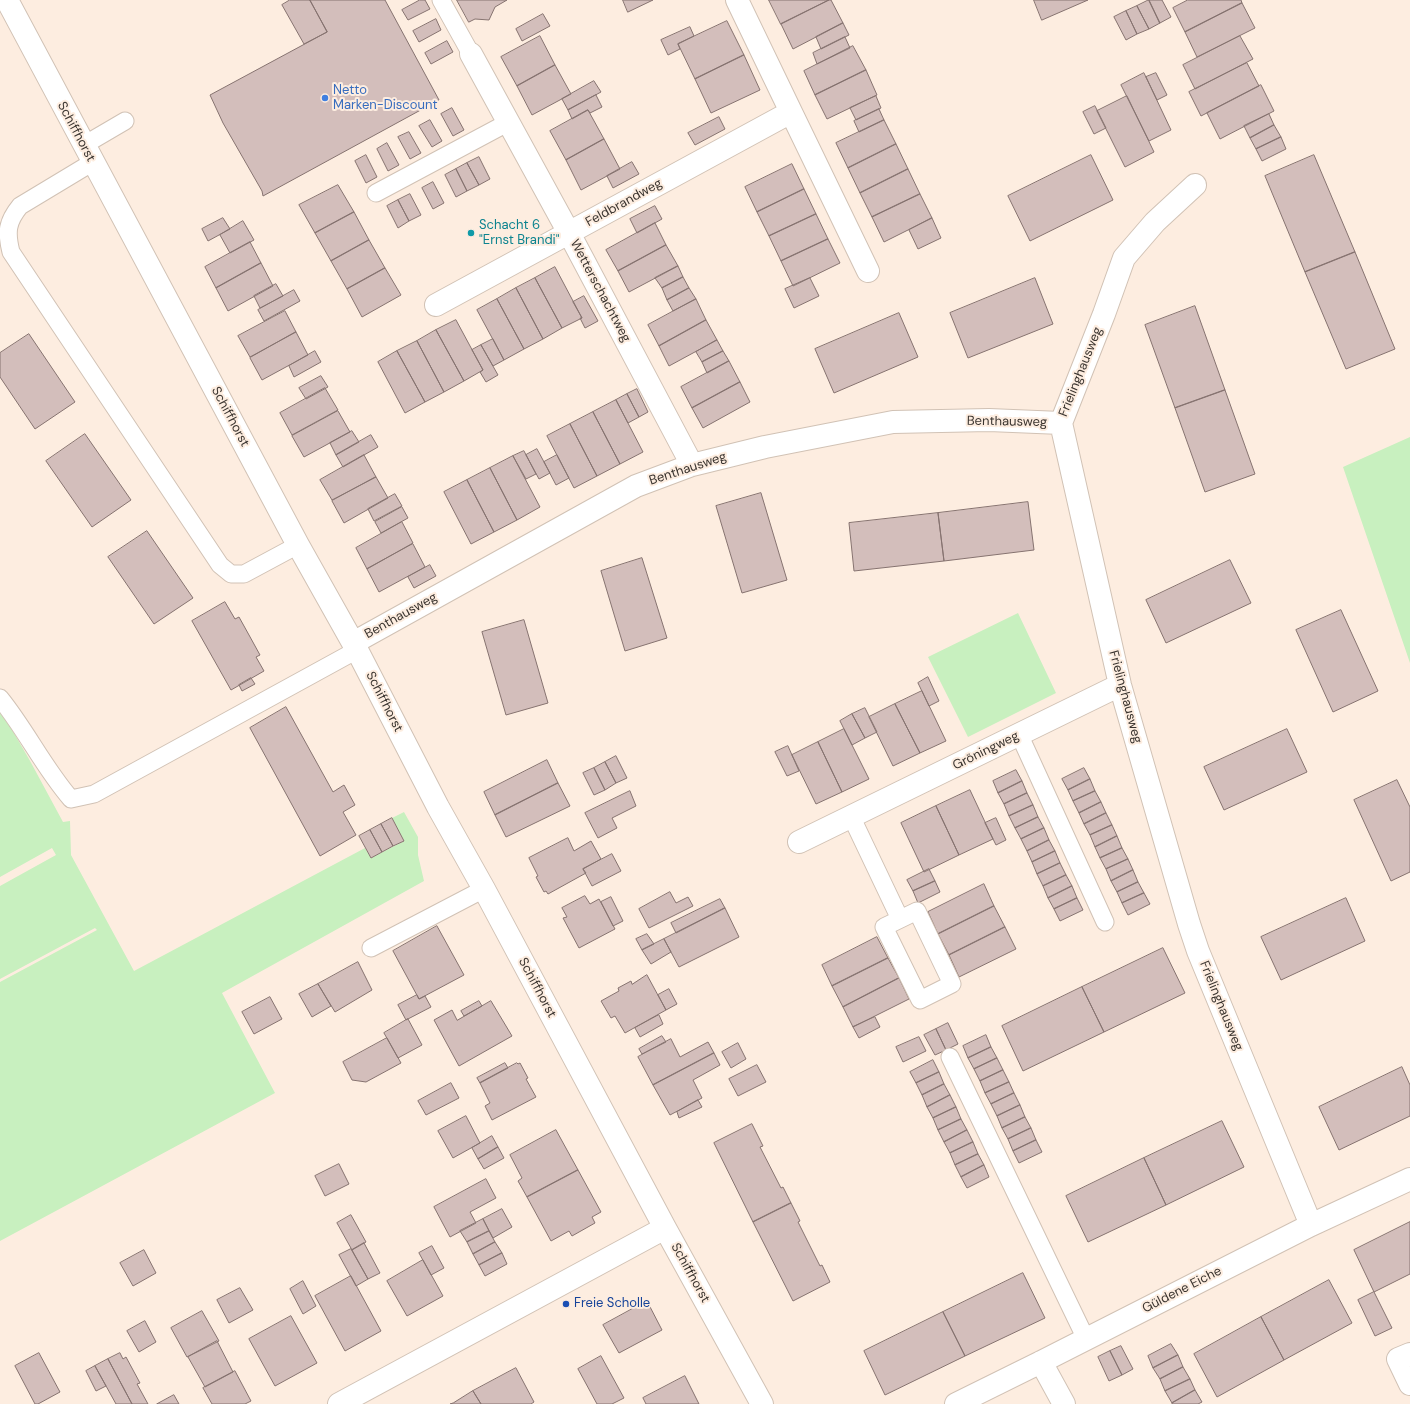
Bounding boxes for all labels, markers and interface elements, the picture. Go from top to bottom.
place label: Netto Marken-Discount [333,83,438,114]
marker: Netto Marken-Discount [320,93,330,103]
street label: Schiffhorst [54,99,98,165]
street label: Feldbrandweg [583,176,665,230]
place label: Schacht 6 "Ernst Brandi" [479,218,559,249]
marker: Schacht 6 "Ernst Brandi" [466,228,476,238]
street label: Wetterschachtweg [566,237,634,345]
street label: Frielinghausweg [1056,325,1106,419]
street label: Schiffhorst [208,384,252,450]
street label: Benthausweg [967,414,1047,430]
street label: Benthausweg [647,449,729,489]
street label: Benthausweg [362,590,440,642]
street label: Frielinghausweg [1105,649,1145,745]
street label: Schiffhorst [362,669,406,735]
street label: Gröningweg [950,728,1022,774]
street label: Schiffhorst [515,955,559,1021]
street label: Frielinghausweg [1196,959,1246,1053]
street label: Schiffhorst [667,1240,713,1306]
street label: Güldene Eiche [1140,1263,1224,1317]
place label: Freie Scholle [574,1296,650,1312]
marker: Freie Scholle [561,1299,571,1309]

